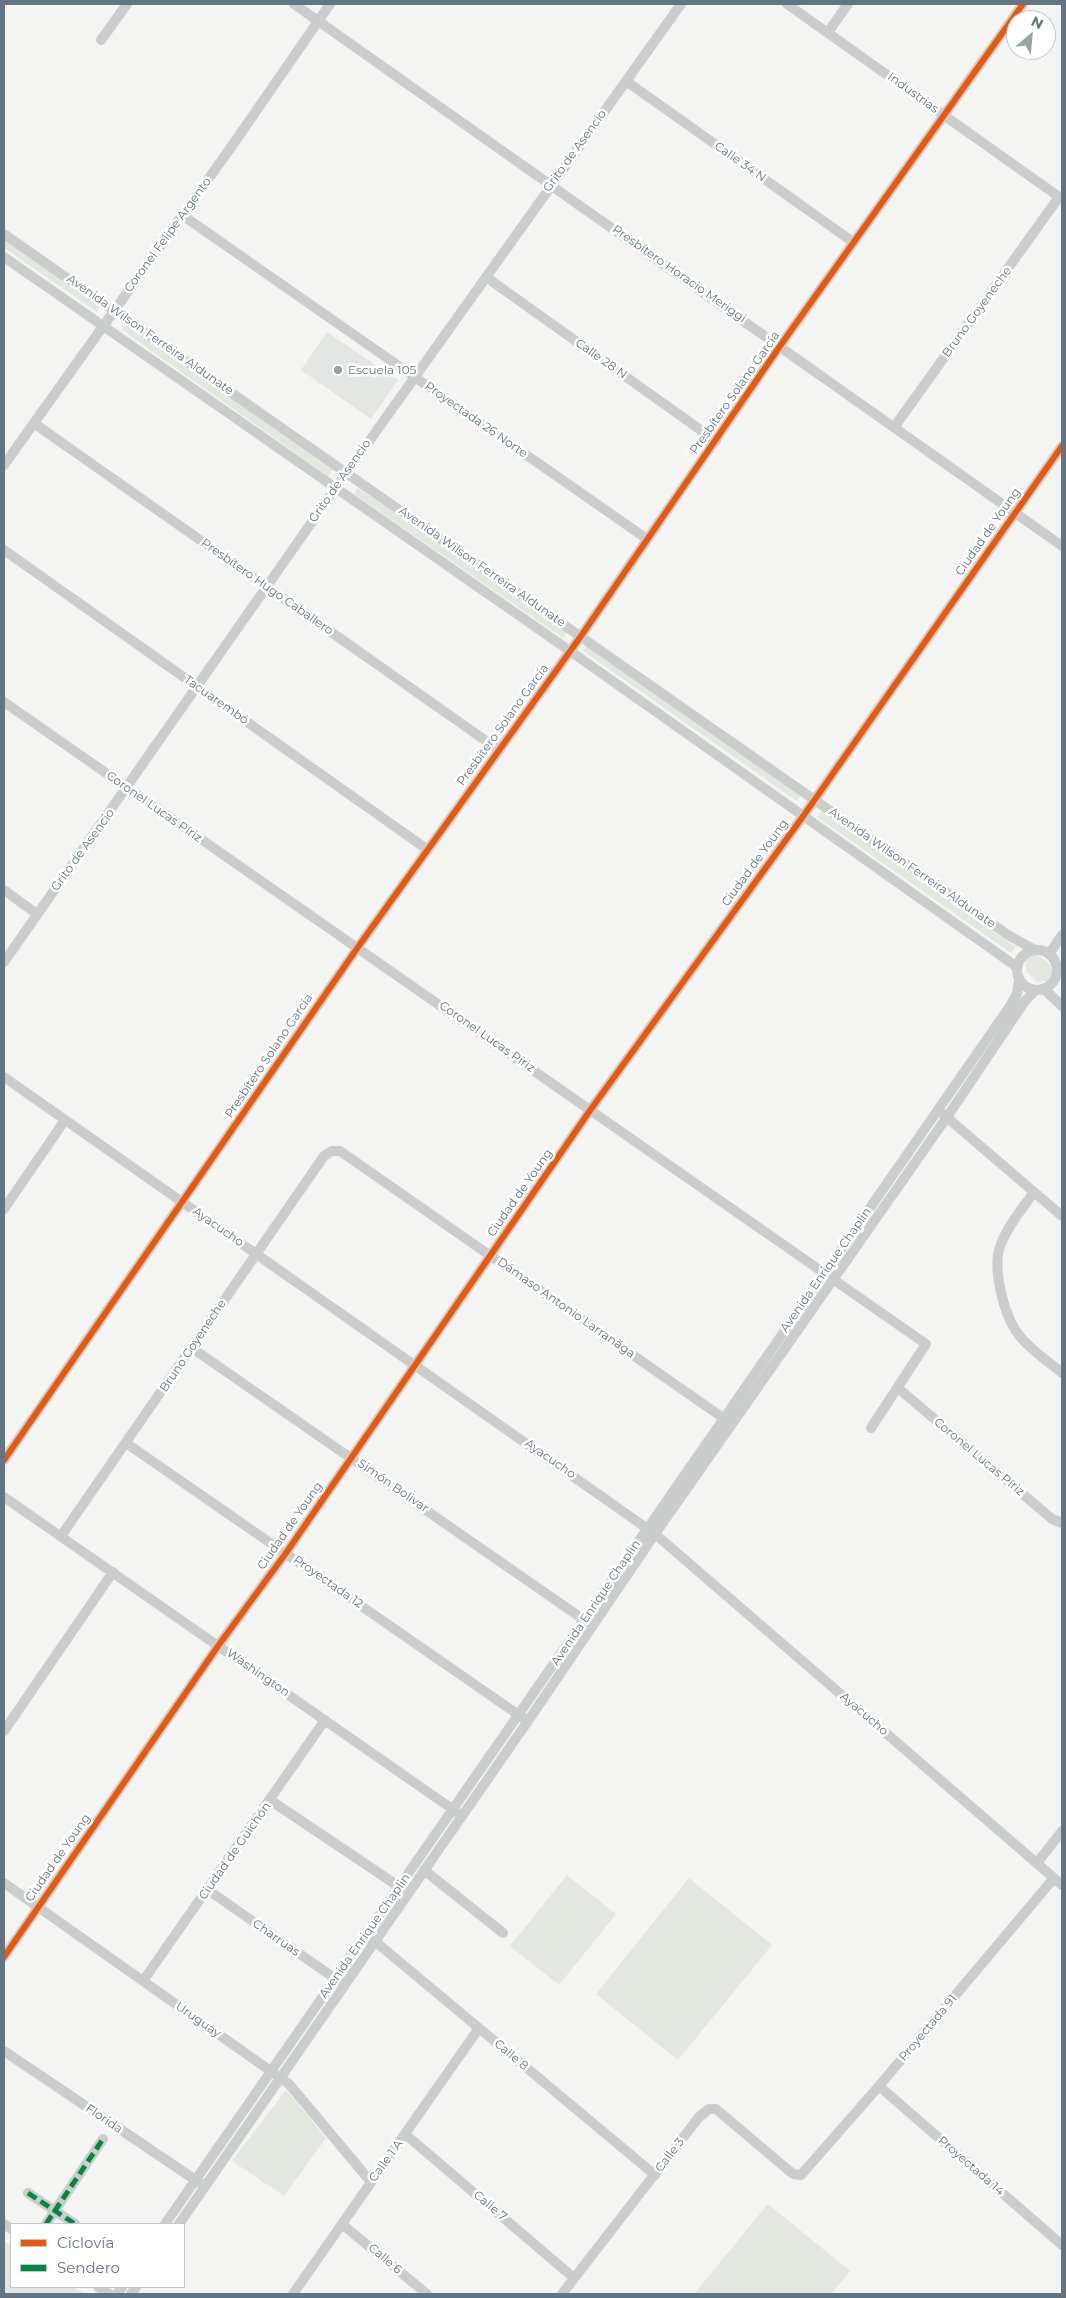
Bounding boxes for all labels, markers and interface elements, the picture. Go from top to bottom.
north arrow [1006,10,1056,60]
text: N [1028,12,1046,33]
street label: Industrias [885,70,941,116]
street label: Grito de Asencio [540,107,610,195]
street label: Calle 34 N [711,139,769,185]
street label: Coronel Felipe Argento [122,175,214,295]
street label: Presbítero Horacio Meriggi [609,222,749,326]
street label: Bruno Goyeneche [939,264,1015,360]
street label: Avenida Wilson Ferreira Aldunate [64,272,236,398]
street label: Presbítero Solano García [687,329,783,457]
street label: Calle 28 N [572,336,630,382]
place label: Escuela 105 [348,363,416,377]
marker: Escuela 105 [332,364,344,376]
street label: Proyectada 26 Norte [422,379,530,461]
street label: Grito de Asencio [306,437,374,525]
street label: Ciudad de Young [952,485,1024,579]
street label: Avenida Wilson Ferreira Aldunate [396,504,568,630]
street label: Presbítero Hugo Caballero [198,536,336,638]
street label: Presbítero Solano García [454,661,552,789]
street label: Tacuarembó [181,672,251,728]
street label: Coronel Lucas Píriz [103,769,205,845]
street label: Avenida Wilson Ferreira Aldunate [826,805,998,931]
street label: Grito de Asencio [48,806,118,894]
street label: Ciudad de Young [719,817,791,909]
street label: Presbítero Solano García [222,991,316,1121]
street label: Coronel Lucas Píriz [436,999,538,1075]
street label: Ciudad de Young [484,1146,556,1240]
street label: Ayacucho [190,1204,246,1250]
street label: Avenida Enrique Chaplin [777,1205,875,1335]
street label: Dámaso Antonio Larranãga [494,1255,638,1361]
street label: Bruno Goyeneche [157,1297,229,1395]
street label: Coronel Lucas Píriz [931,1415,1027,1499]
street label: Ayacucho [522,1436,578,1482]
street label: Simón Bolivar [355,1456,431,1516]
street label: Ciudad de Young [254,1479,326,1573]
street label: Avenida Enrique Chaplin [548,1537,644,1669]
street label: Proyectada 12 [290,1553,366,1611]
street label: Washington [224,1646,292,1700]
street label: Ayacucho [837,1689,891,1739]
street label: Ciudad de Guichón [196,1799,274,1903]
street label: Ciudad de Young [22,1811,94,1905]
street label: Avenida Enrique Chaplin [316,1871,414,2001]
street label: Charrúas [250,1917,302,1959]
street label: Proyectada 91 [896,1992,960,2064]
street label: Uruguay [173,1999,223,2041]
street label: Calle 8 [491,2037,531,2073]
street label: Florida [83,2101,125,2137]
street label: Proyectada 14 [935,2133,1007,2199]
street label: Calle 3 [652,2135,688,2175]
street label: Calle 1 A [366,2137,406,2185]
street label: Calle 7 [470,2188,510,2224]
legend [10,2223,185,2288]
text: Ciclovía [57,2233,114,2252]
street label: Calle 6 [365,2241,405,2277]
text: Sendero [57,2258,120,2277]

